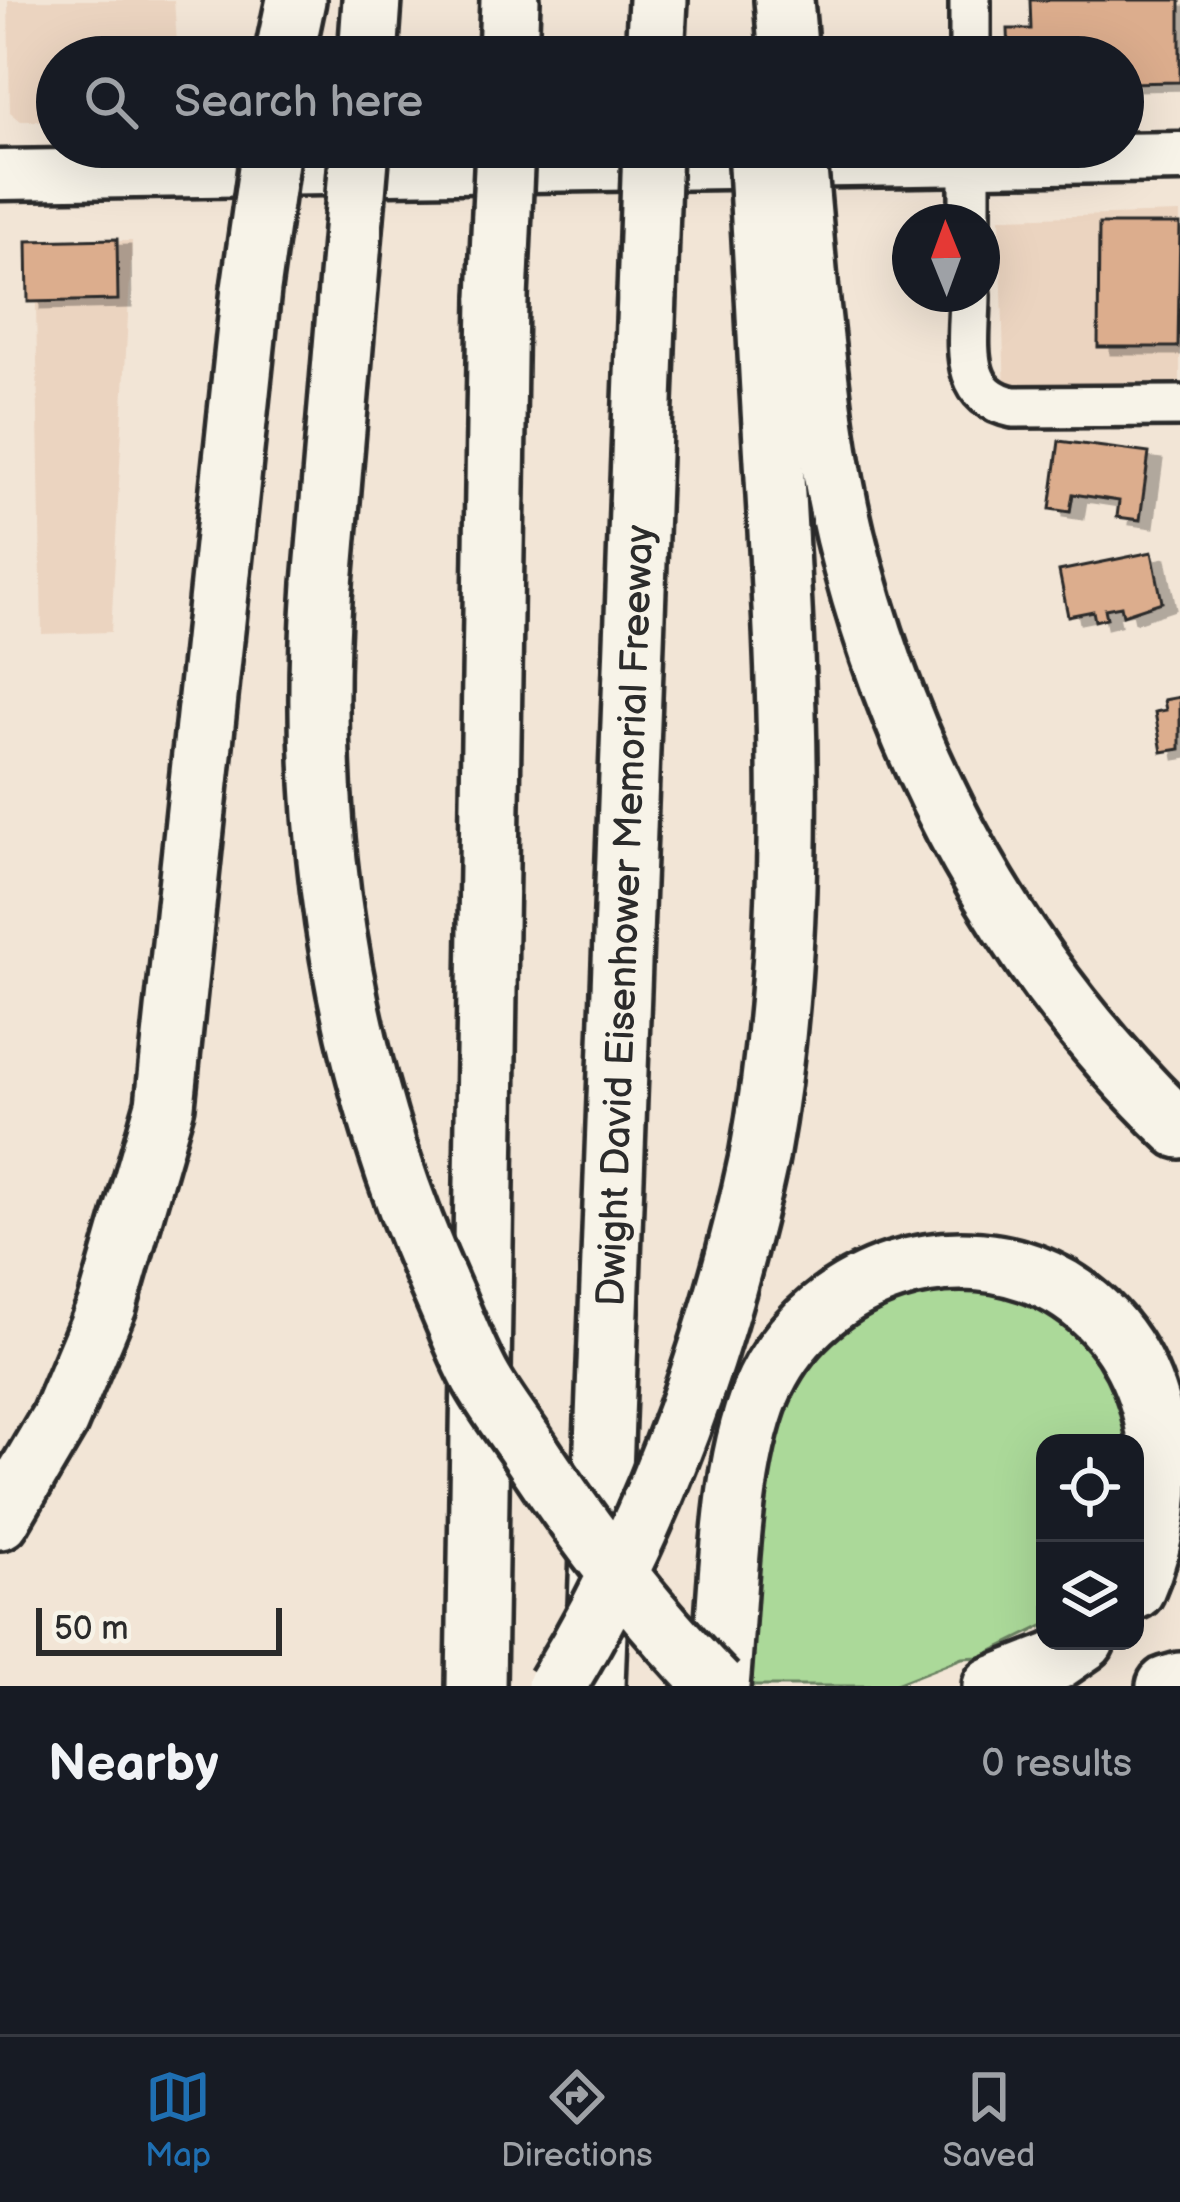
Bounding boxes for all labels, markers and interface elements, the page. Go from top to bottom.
search box [36,36,1144,168]
icon: search [78,69,144,135]
text: Search here [174,75,423,130]
north arrow [892,204,1000,312]
street label: Dwight David Eisenhower Memorial Freeway [588,524,664,1307]
map controls [1036,1434,1144,1650]
button: locate [1036,1434,1144,1542]
button: layers [1036,1542,1144,1650]
scale bar [36,1602,282,1655]
text: 50 m [54,1609,129,1649]
text: Nearby [48,1734,219,1795]
text: 0 results [981,1741,1132,1788]
tab: Map [145,2064,211,2176]
tab: Directions [501,2064,653,2176]
tab: Saved [942,2064,1035,2176]

